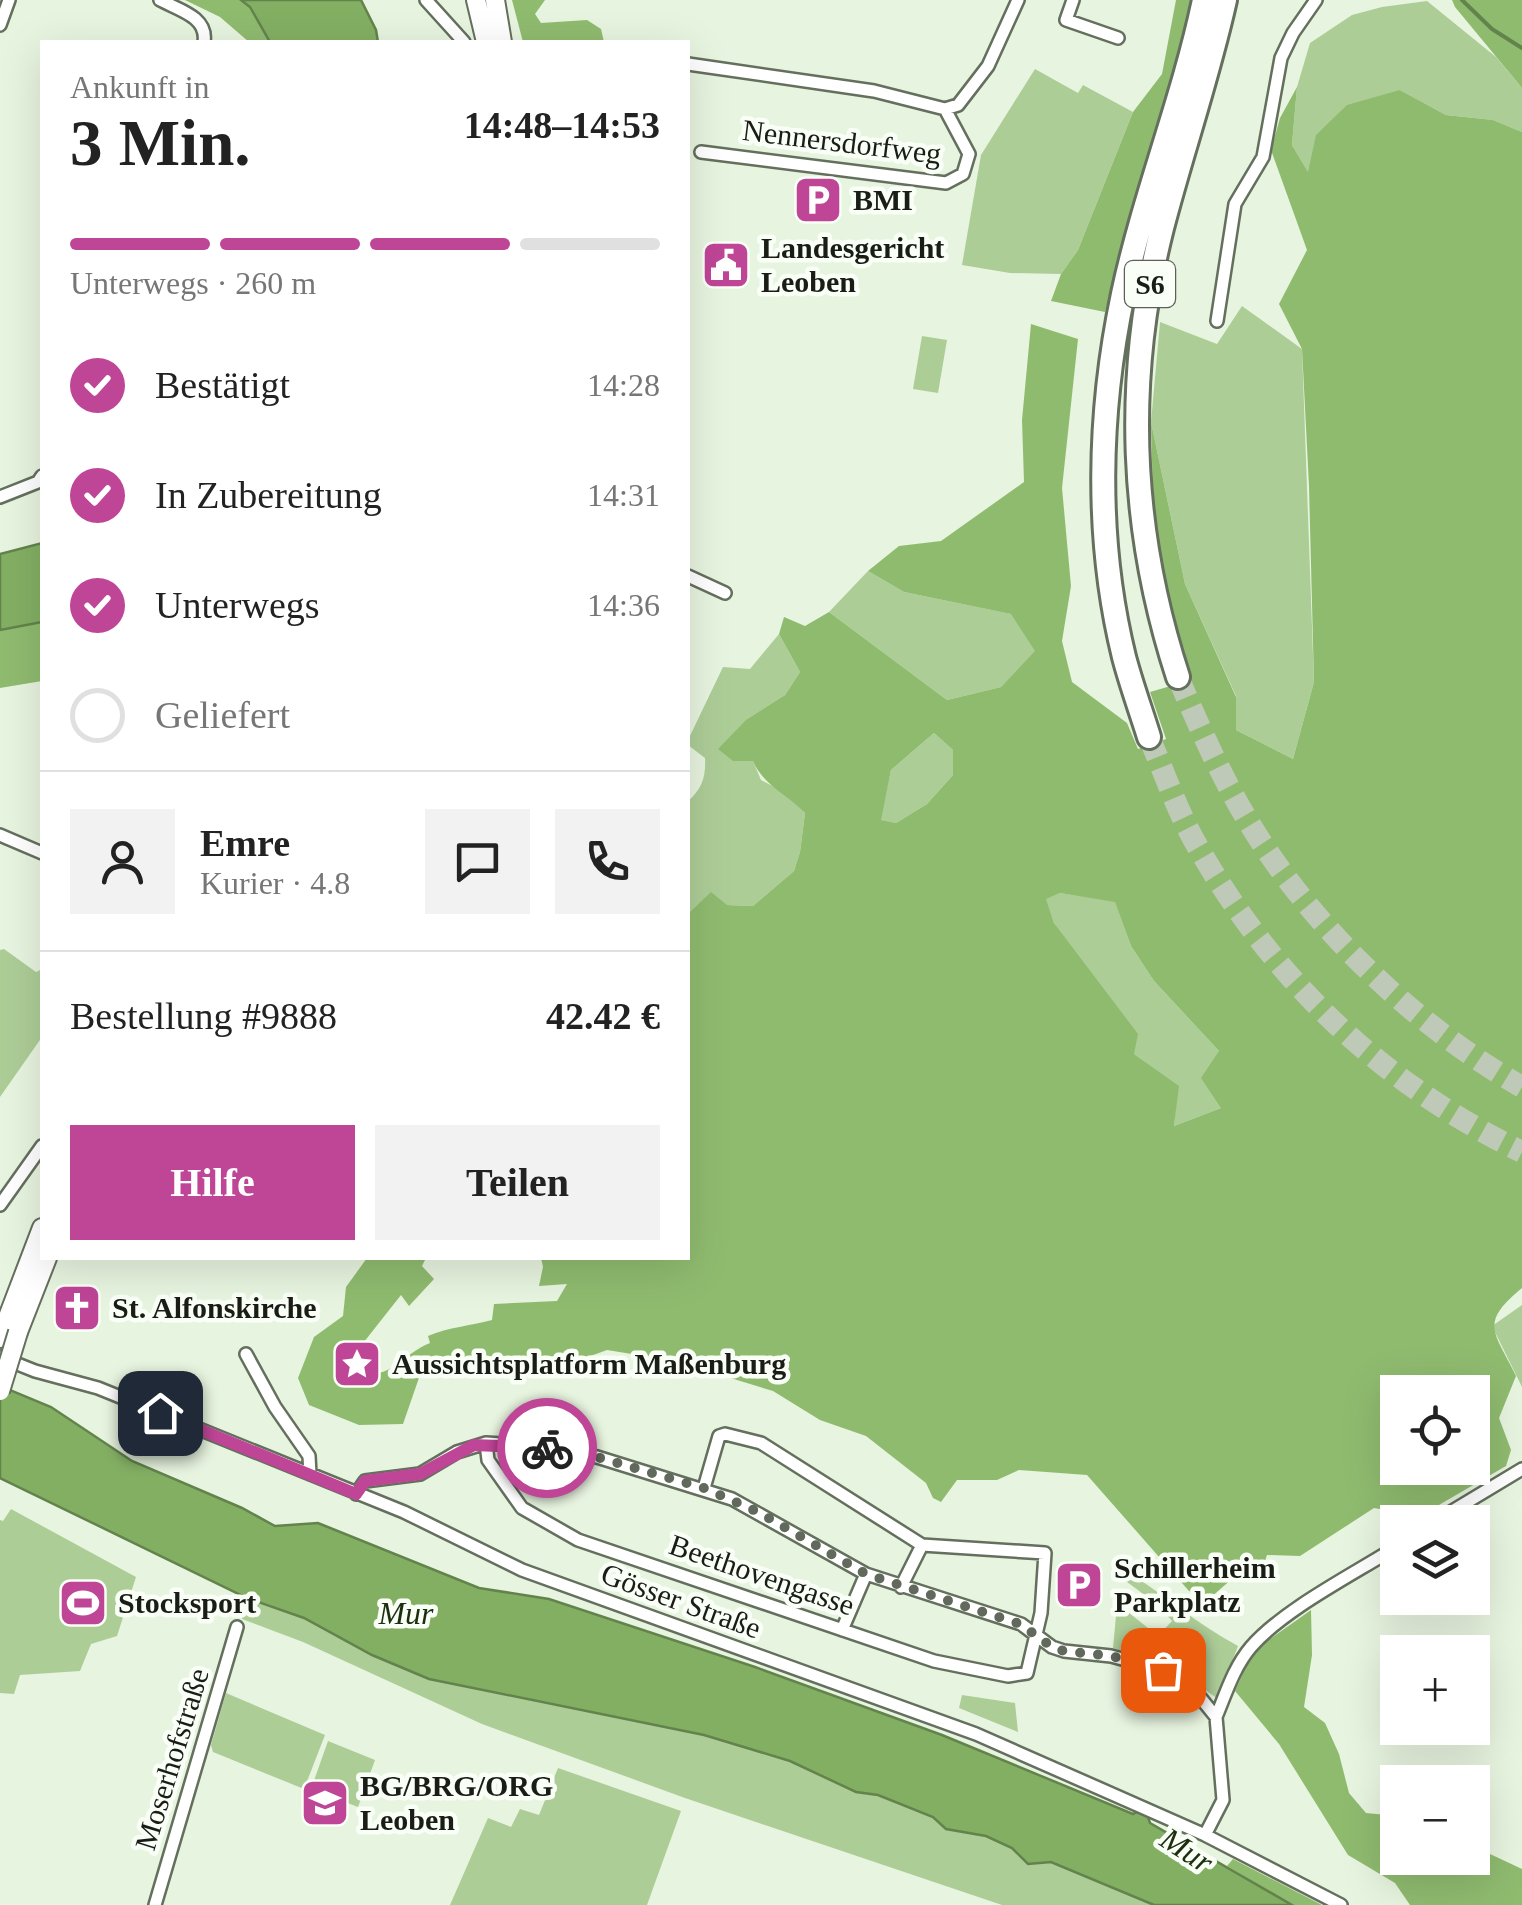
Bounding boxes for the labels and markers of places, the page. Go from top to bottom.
parking icon: BMI [792,174,844,226]
place label: BMI [853,183,913,216]
place label: Landesgericht Leoben [761,231,944,298]
public building icon: Landesgericht Leoben [700,239,752,291]
church icon: St. Alfonskirche [51,1282,103,1334]
place label: St. Alfonskirche [112,1291,316,1324]
place icon: Aussichtsplatform Maßenburg [331,1338,383,1390]
place label: Aussichtsplatform Maßenburg [392,1347,786,1380]
pin [118,1371,203,1456]
place label: Schillerheim Parkplatz [1114,1551,1276,1618]
parking icon: Schillerheim Parkplatz [1053,1559,1105,1611]
sports icon: Stocksport [57,1577,109,1629]
place label: Stocksport [118,1586,256,1619]
pin [1121,1628,1206,1713]
place label: BG/BRG/ORG Leoben [360,1769,553,1836]
school or university icon: BG/BRG/ORG Leoben [299,1777,351,1829]

